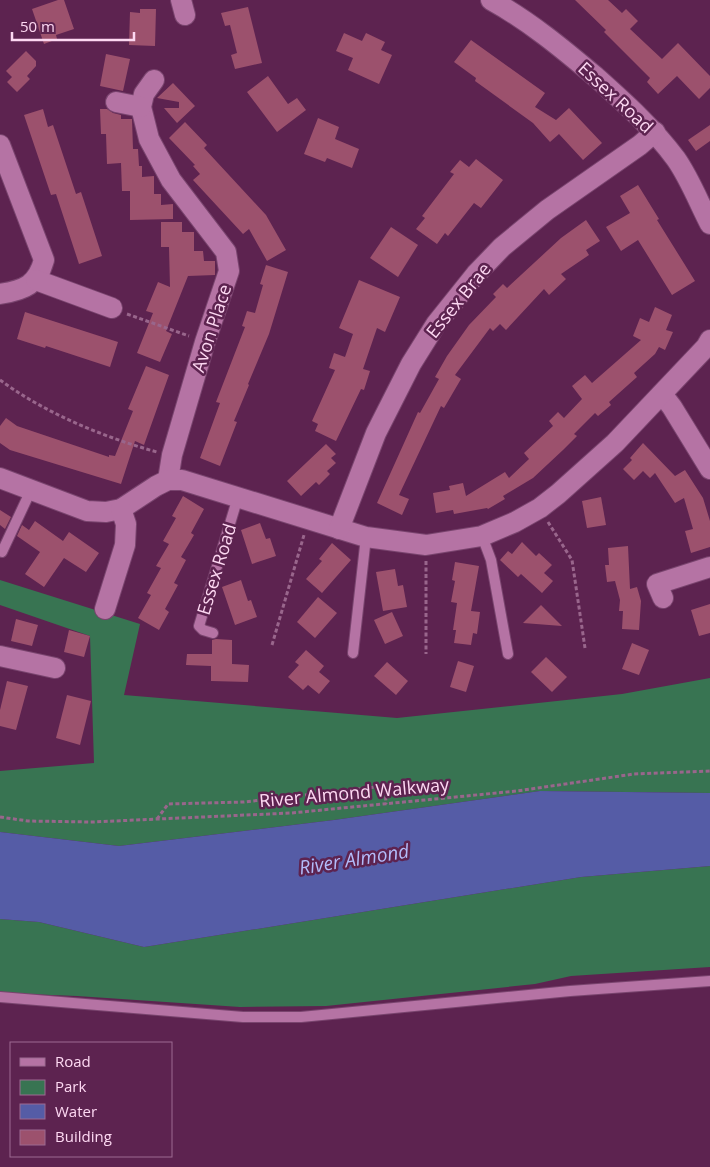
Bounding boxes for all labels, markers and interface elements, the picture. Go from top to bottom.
scale bar [12,10,135,42]
text: 50 m [20,16,55,36]
street label: Essex Road [573,56,659,138]
street label: Essex Brae [420,257,496,343]
street label: Avon Place [186,281,236,375]
street label: Essex Road [191,520,241,618]
street label: River Almond Walkway [258,772,451,812]
water label: River Almond [297,837,412,881]
legend [10,1042,172,1157]
text: Road [55,1051,91,1071]
text: Park [55,1076,86,1096]
text: Water [55,1101,97,1121]
text: Building [55,1126,112,1146]

